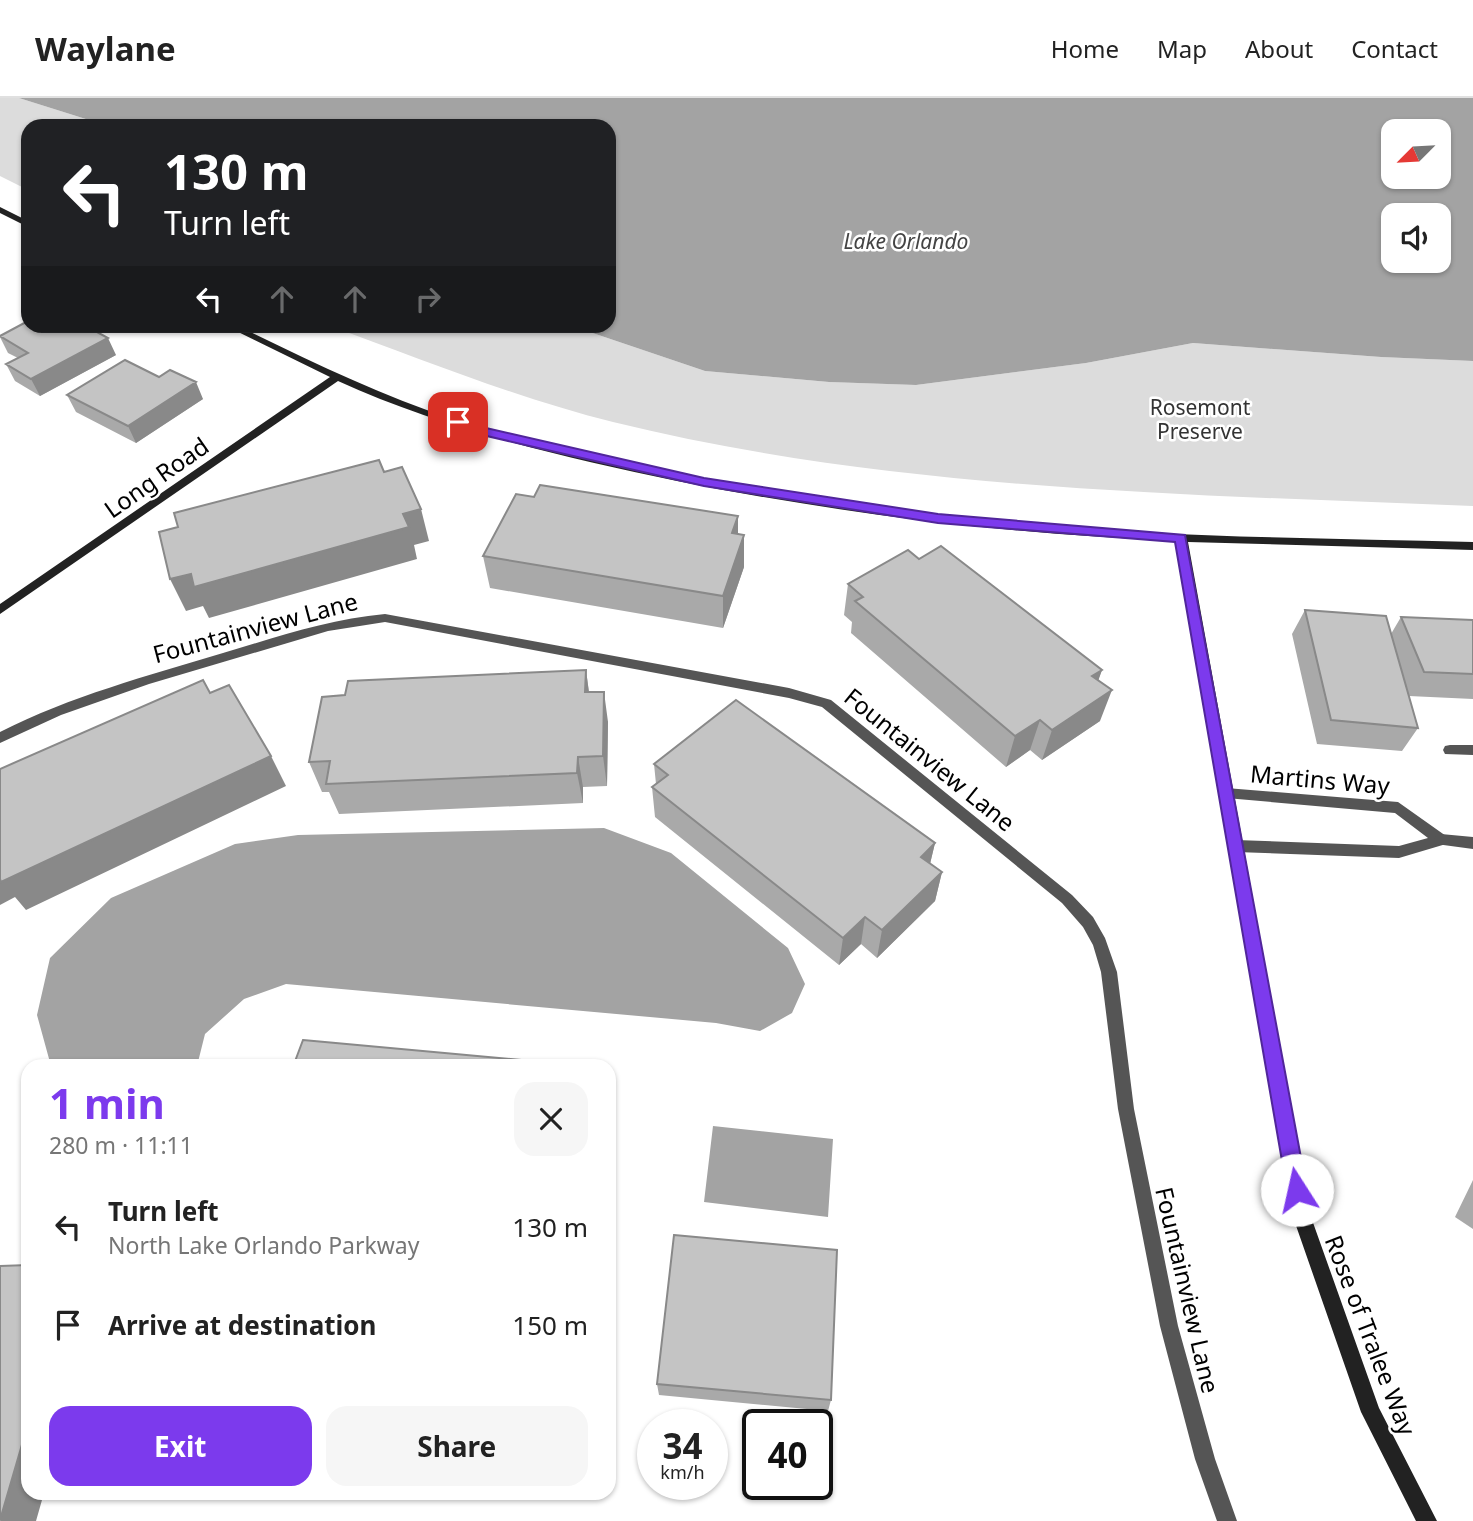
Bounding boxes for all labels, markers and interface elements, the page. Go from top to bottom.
text: Waylane [35,26,176,71]
text: Home [1051,32,1119,65]
text: Map [1157,32,1207,65]
text: About [1245,32,1313,65]
text: Contact [1351,32,1438,65]
north arrow [1381,119,1451,189]
map controls [1381,119,1451,273]
text: 130 m [164,138,309,204]
icon: left [49,147,140,238]
text: Turn left [164,201,290,244]
button: sound [1381,203,1451,273]
water label: Lake Orlando [844,227,968,255]
icon: left [190,280,228,318]
icon: ahead [263,280,301,318]
icon: ahead [336,280,374,318]
icon: right [409,280,447,318]
pin [428,392,488,452]
park label: Rosemont Preserve [1150,393,1251,445]
icon: arrive [439,403,477,441]
street label: Long Road [97,429,215,525]
street label: Fountainview Lane [149,584,361,670]
street label: Fountainview Lane [838,680,1022,838]
street label: Martins Way [1249,756,1392,802]
text: 1 min [49,1074,165,1131]
button: close [514,1082,588,1156]
text: 280 m · 11:11 [49,1129,193,1161]
position arrow [1260,1153,1334,1227]
street label: Fountainview Lane [1148,1184,1228,1396]
text: Turn left [108,1193,219,1229]
icon: left [49,1208,87,1246]
text: 130 m [512,1209,588,1245]
text: North Lake Orlando Parkway [108,1229,419,1261]
street label: Rose of Tralee Way [1318,1230,1425,1440]
icon: arrive [49,1306,87,1344]
text: Arrive at destination [108,1307,377,1343]
text: 150 m [512,1307,588,1343]
button: Exit [49,1406,312,1486]
button: Share [326,1406,588,1486]
speed limit sign: 40 [742,1409,833,1500]
text: 34 [662,1422,703,1469]
text: km/h [660,1460,705,1484]

